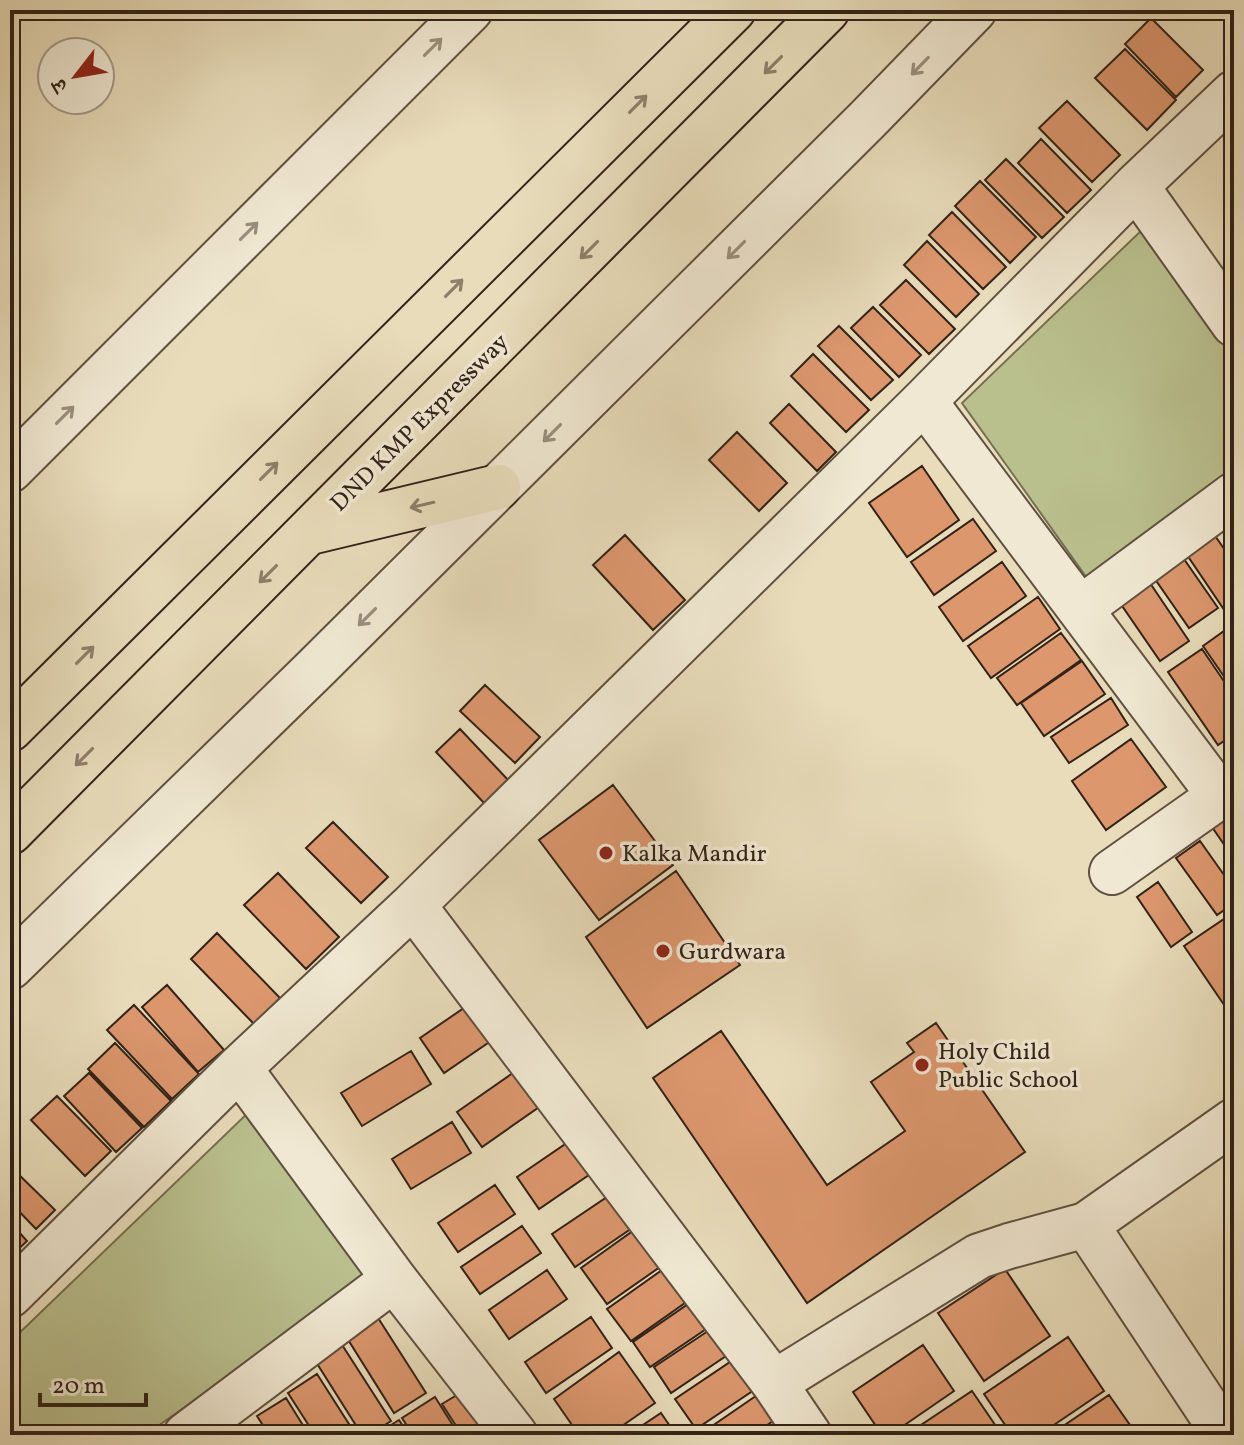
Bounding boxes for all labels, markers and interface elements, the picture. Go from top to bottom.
north arrow [36,36,116,116]
one-way arrow [423,38,442,57]
one-way arrow [763,55,782,75]
one-way arrow [911,56,930,75]
text: उ [44,71,78,100]
one-way arrow [628,95,648,114]
one-way arrow [239,222,258,241]
one-way arrow [580,240,599,260]
one-way arrow [727,240,746,259]
one-way arrow [444,279,463,298]
street label: DND KMP Expressway [324,327,517,520]
one-way arrow [55,406,74,425]
one-way arrow [542,424,562,443]
one-way arrow [259,462,278,481]
one-way arrow [410,499,435,514]
one-way arrow [258,564,278,583]
one-way arrow [358,607,377,627]
one-way arrow [75,645,95,664]
one-way arrow [74,748,94,767]
place label: Kalka Mandir [622,838,767,872]
marker: Kalka Mandir [597,844,615,862]
place label: Gurdwara [679,936,786,970]
marker: Gurdwara [654,942,672,960]
place label: Holy Child Public School [938,1036,1078,1098]
marker: Holy Child Public School [913,1056,931,1074]
scale bar [40,1357,146,1407]
text: 20 m [52,1370,105,1404]

